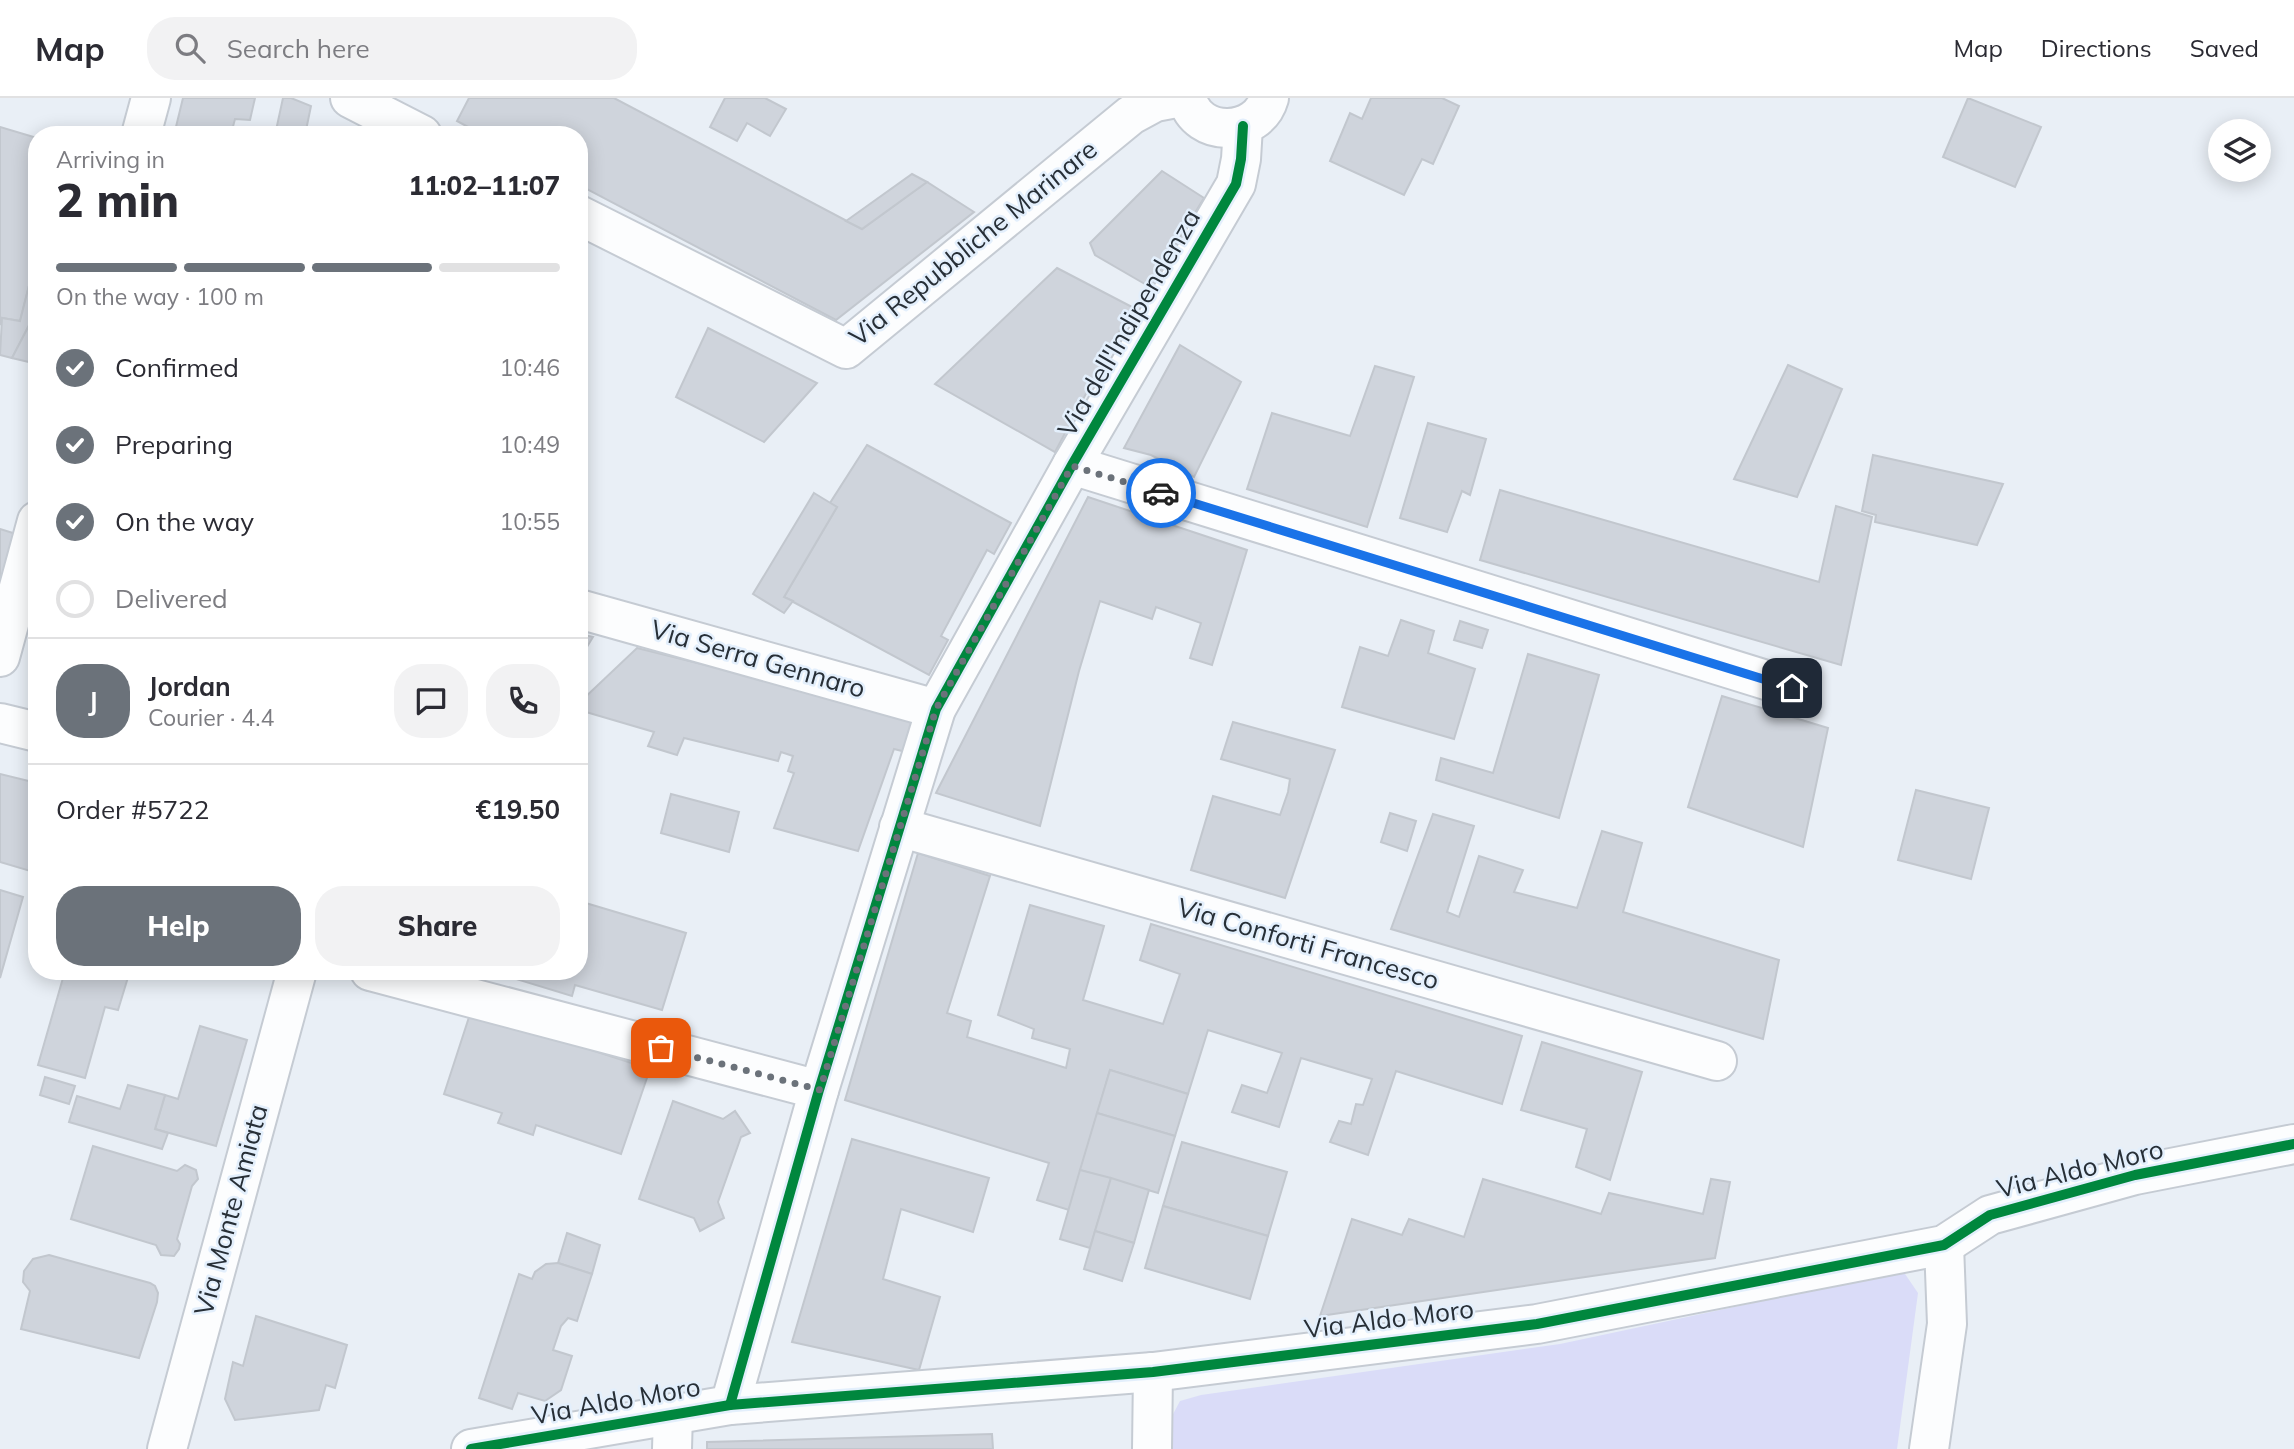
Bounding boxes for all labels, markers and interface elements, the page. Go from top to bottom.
search box [147,17,637,80]
text: Map [35,28,105,69]
icon: search [171,29,209,67]
text: Search here [227,32,370,65]
text: Map [1953,33,2003,63]
text: Directions [2041,33,2152,63]
text: Saved [2190,33,2259,63]
map controls [2208,119,2271,182]
button: layers [2208,119,2271,182]
street label: Via Repubbliche Marinare [842,132,1103,353]
text: Arriving in [56,145,165,174]
text: 11:02–11:07 [409,169,560,202]
text: 2 min [56,171,179,229]
street label: Via dell'Indipendenza [1050,203,1207,442]
text: On the way · 100 m [56,282,264,311]
icon: check [56,349,94,387]
text: Confirmed [115,351,239,384]
text: 10:46 [500,353,560,382]
icon: check [56,426,94,464]
text: Preparing [115,428,233,461]
text: 10:49 [500,430,560,459]
courier [1126,458,1196,528]
icon: car [1142,474,1180,512]
icon: check [56,503,94,541]
text: On the way [115,505,254,538]
text: 10:55 [500,507,560,536]
text: Delivered [115,582,228,615]
street label: Via Serra Gennaro [647,612,869,705]
pin [1762,658,1822,718]
button: chat [394,664,468,738]
button: phone [486,664,560,738]
icon: home [1773,669,1811,707]
text: Jordan [148,670,231,703]
text: J [88,685,98,718]
text: Courier · 4.4 [148,703,274,732]
text: Order #5722 [56,793,209,826]
text: €19.50 [476,793,560,826]
button: Help [56,886,301,966]
button: Share [315,886,560,966]
street label: Via Conforti Francesco [1173,890,1443,997]
pin [631,1018,691,1078]
icon: bag [642,1029,680,1067]
street label: Via Monte Amiata [186,1101,275,1319]
street label: Via Aldo Moro [1993,1132,2167,1205]
street label: Via Aldo Moro [1302,1292,1476,1345]
street label: Via Aldo Moro [529,1369,703,1432]

